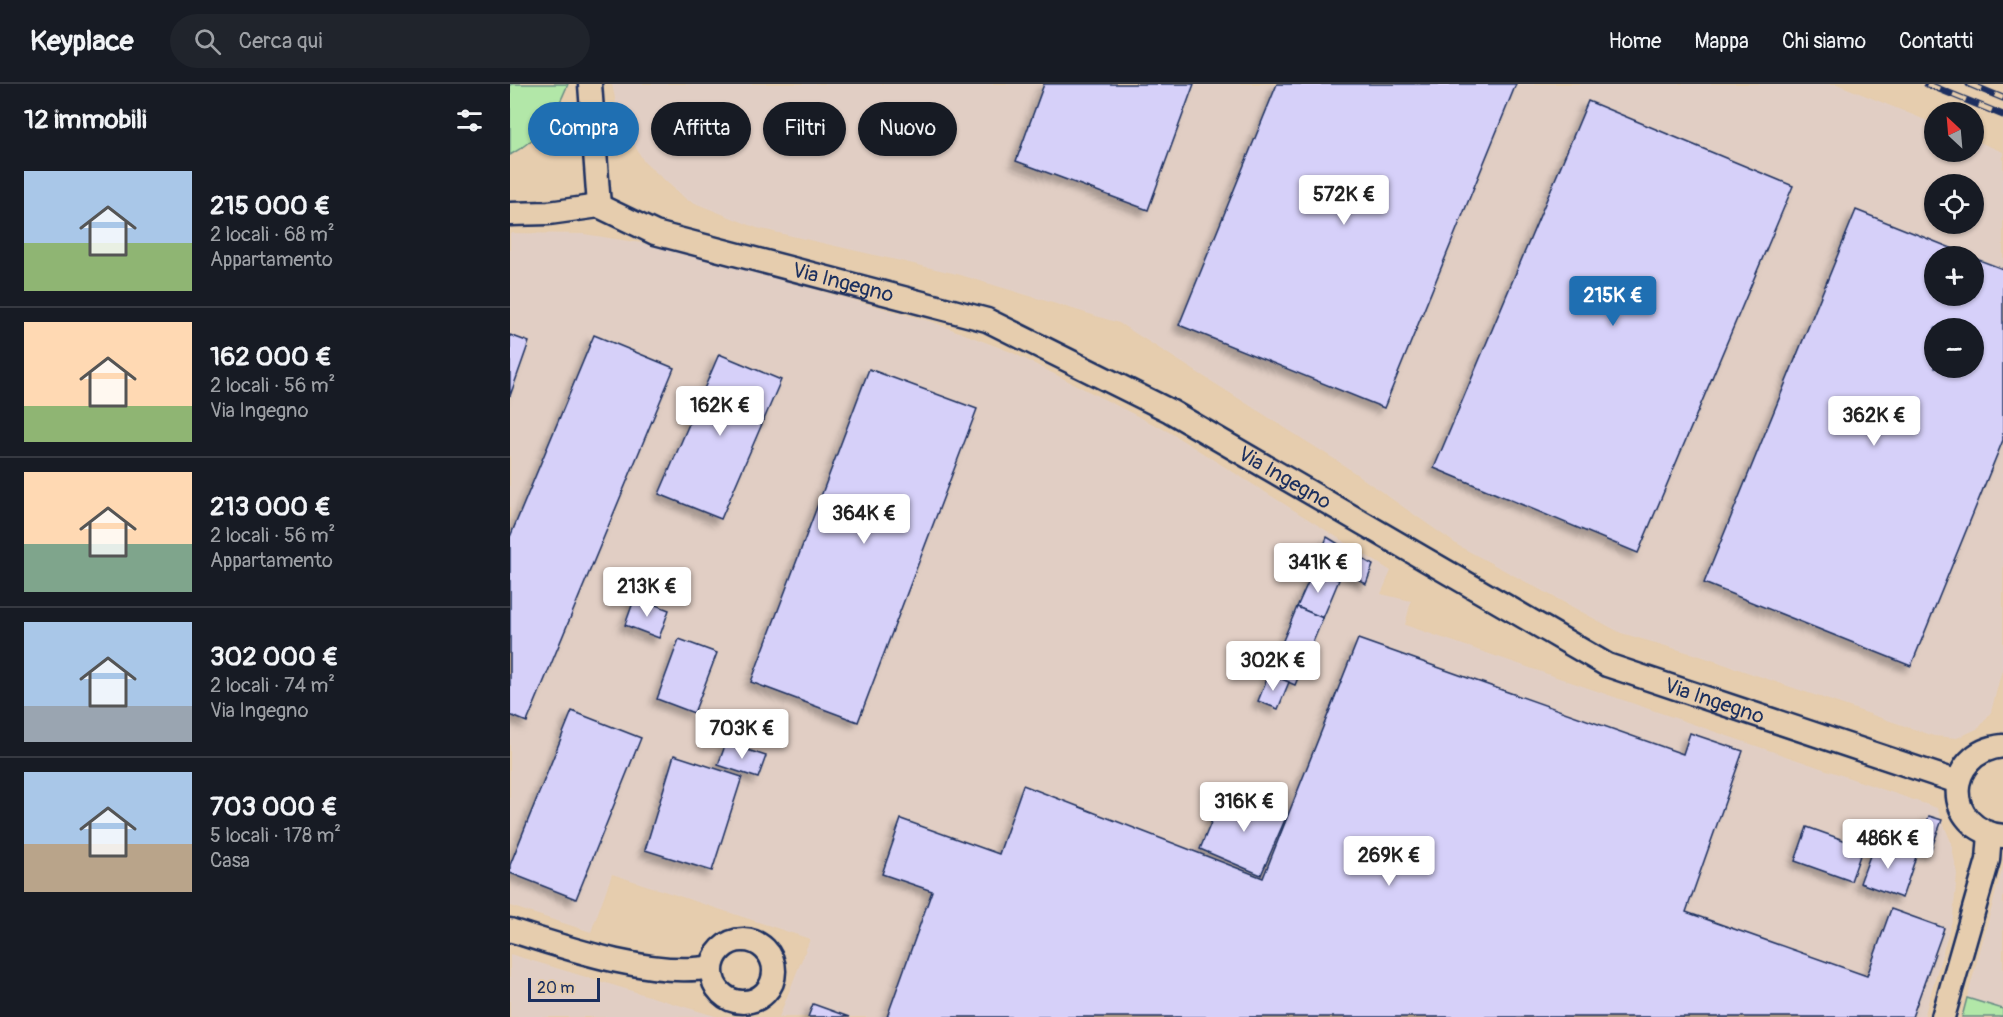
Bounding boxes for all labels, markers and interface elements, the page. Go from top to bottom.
search box [170,14,590,68]
text: Keyplace [30,24,134,59]
icon: search [191,25,224,58]
text: Cerca qui [239,27,322,55]
text: Home [1608,28,1661,55]
text: Mappa [1694,28,1749,55]
text: Chi siamo [1782,28,1866,55]
text: Contatti [1899,28,1973,55]
chip: Compra [528,102,639,156]
chip: Affitta [651,102,751,156]
chip: Filtri [763,102,846,156]
chip: Nuovo [858,102,957,156]
north arrow [1924,102,1984,162]
map controls [1924,102,1984,378]
text: 12 immobili [24,104,147,136]
icon: filters [453,104,486,137]
button: locate [1924,174,1984,234]
pin: 572K € [1295,175,1393,226]
text: 572K € [1313,182,1375,207]
text: 215 000 € [210,190,331,222]
icon: home [72,195,144,267]
text: 2 locali · 68 m² [210,222,335,247]
button: + [1924,246,1984,306]
text: Appartamento [210,247,333,272]
street label: Via Ingegno [789,257,896,309]
pin: 215K € [1564,276,1662,327]
text: 215K € [1583,283,1643,308]
button: − [1924,318,1984,378]
text: 162 000 € [210,341,332,373]
icon: home [72,346,144,418]
text: 2 locali · 56 m² [210,373,335,398]
pin: 162K € [671,386,769,437]
text: 162K € [690,393,750,418]
pin: 362K € [1825,396,1923,447]
text: Via Ingegno [210,398,309,423]
text: 362K € [1842,403,1906,428]
street label: Via Ingegno [1233,440,1336,516]
text: 213 000 € [210,491,331,523]
pin: 364K € [815,494,913,545]
icon: home [72,496,144,568]
text: 364K € [832,501,896,526]
text: 2 locali · 56 m² [210,523,335,548]
pin: 341K € [1269,543,1367,594]
text: Appartamento [210,548,333,573]
text: 341K € [1288,550,1348,575]
pin: 213K € [598,567,696,618]
text: 213K € [617,574,677,599]
text: 302 000 € [210,641,339,673]
pin: 302K € [1224,641,1322,692]
icon: home [72,646,144,718]
text: 302K € [1240,648,1306,673]
street label: Via Ingegno [1661,672,1768,730]
text: 2 locali · 74 m² [210,673,335,698]
text: Via Ingegno [210,698,309,723]
pin: 703K € [693,709,791,760]
text: 703K € [710,716,775,741]
pin: 316K € [1195,782,1293,833]
text: 316K € [1214,789,1274,814]
text: 703 000 € [210,791,338,823]
icon: home [72,796,144,868]
pin: 486K € [1839,819,1937,870]
text: 5 locali · 178 m² [210,823,341,848]
text: 486K € [1857,826,1919,851]
pin: 269K € [1340,836,1438,887]
text: 269K € [1358,843,1420,868]
text: Casa [210,848,250,873]
scale bar [528,975,600,1002]
text: 20 m [537,978,575,998]

